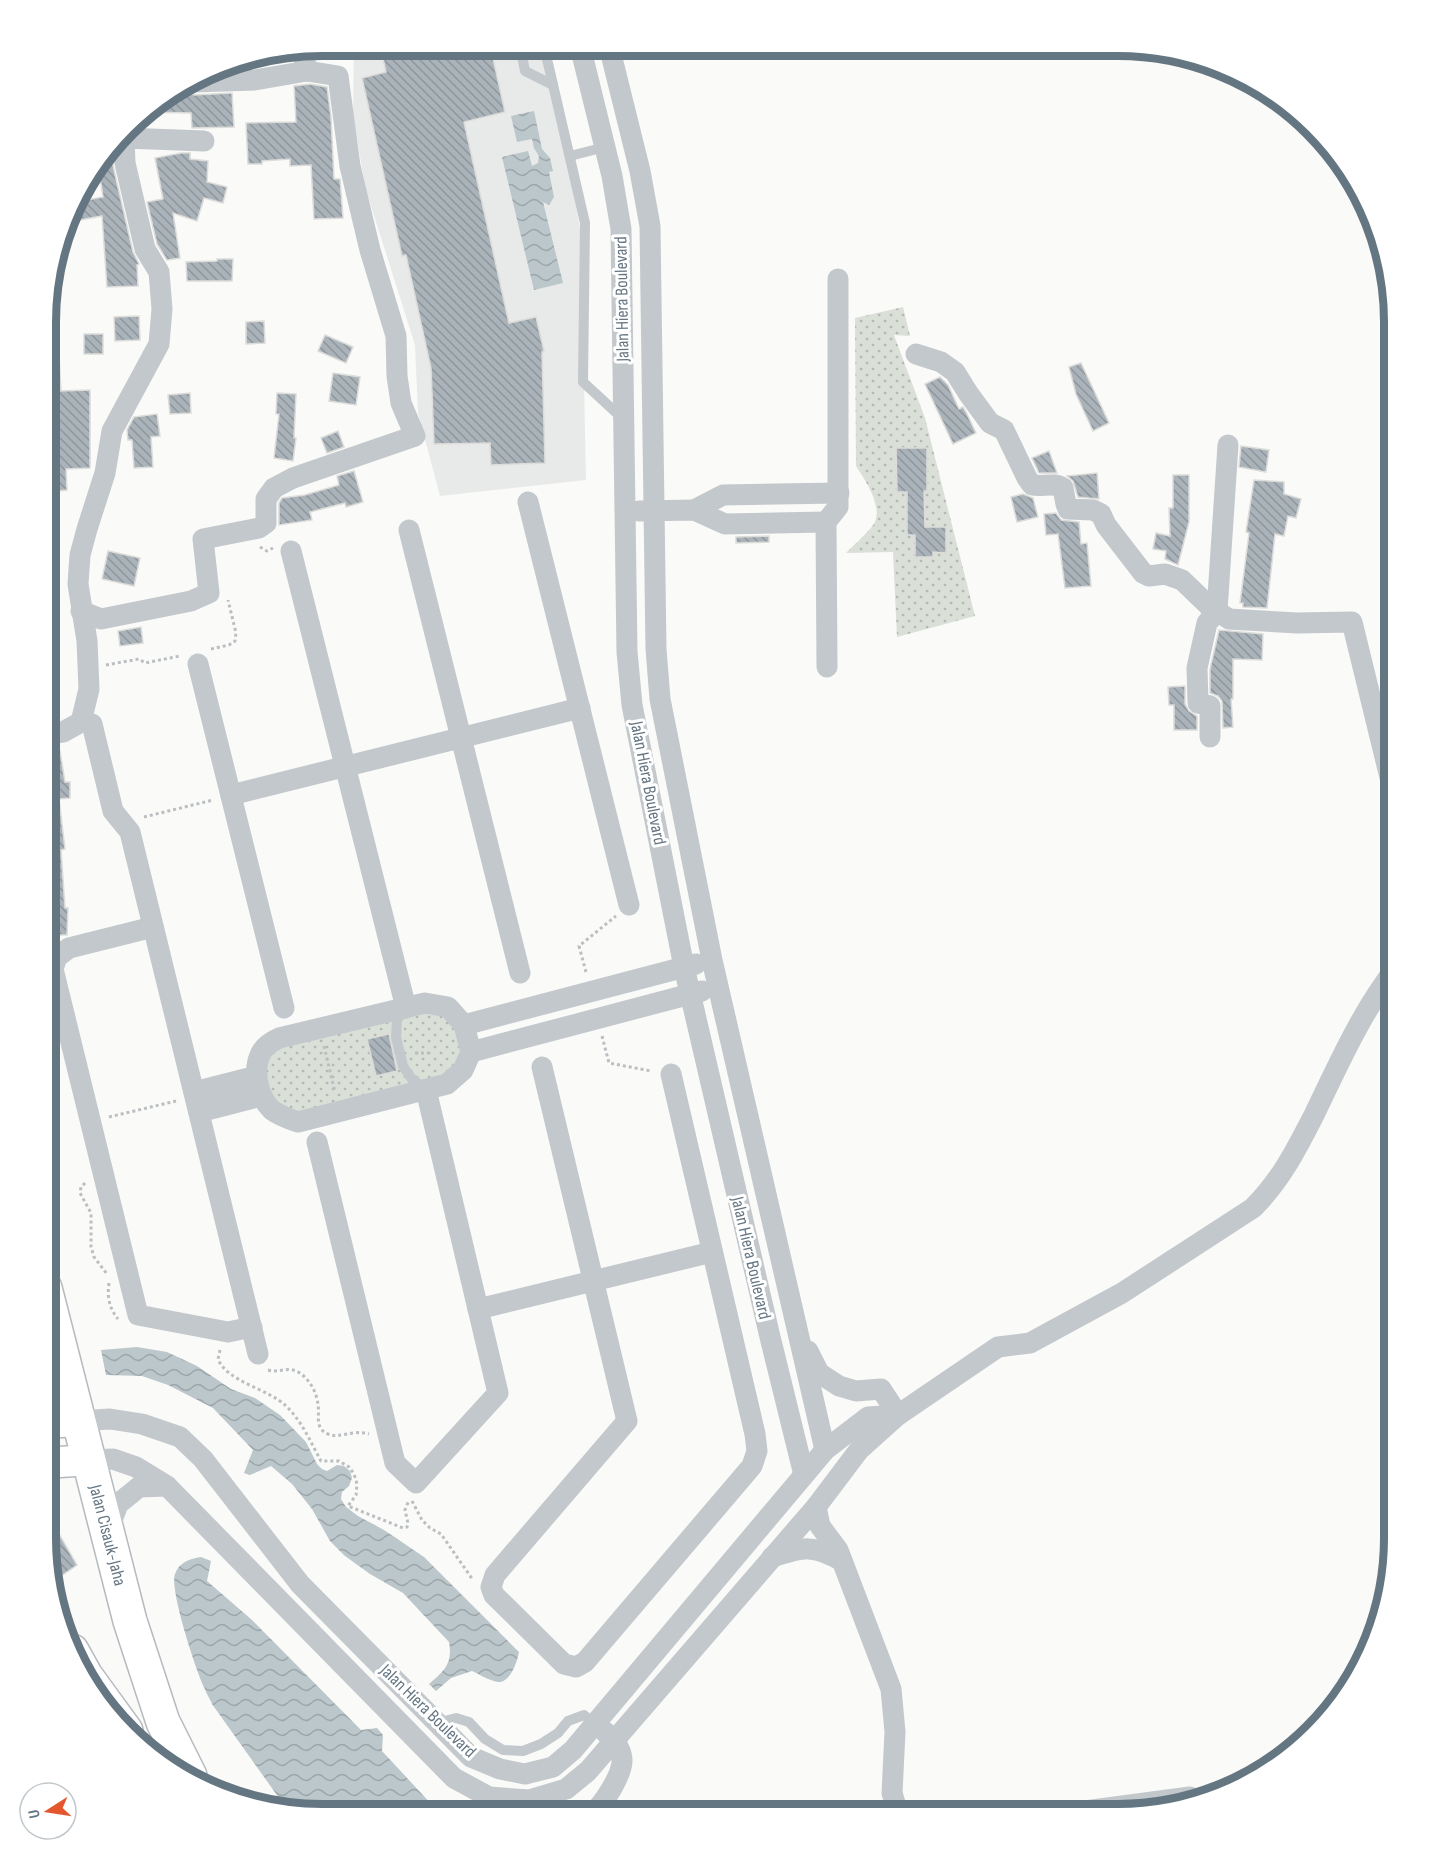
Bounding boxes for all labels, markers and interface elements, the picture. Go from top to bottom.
street label: Jalan Hiera Boulevard [610,236,634,363]
street label: Jalan Hiera Boulevard [626,718,670,847]
street label: Jalan Hiera Boulevard [726,1194,775,1321]
street label: Jalan Cisauk-Jaha [85,1481,131,1588]
street label: Jalan Hiera Boulevard [375,1659,480,1762]
north arrow [18,1781,78,1841]
text: U [25,1808,45,1820]

